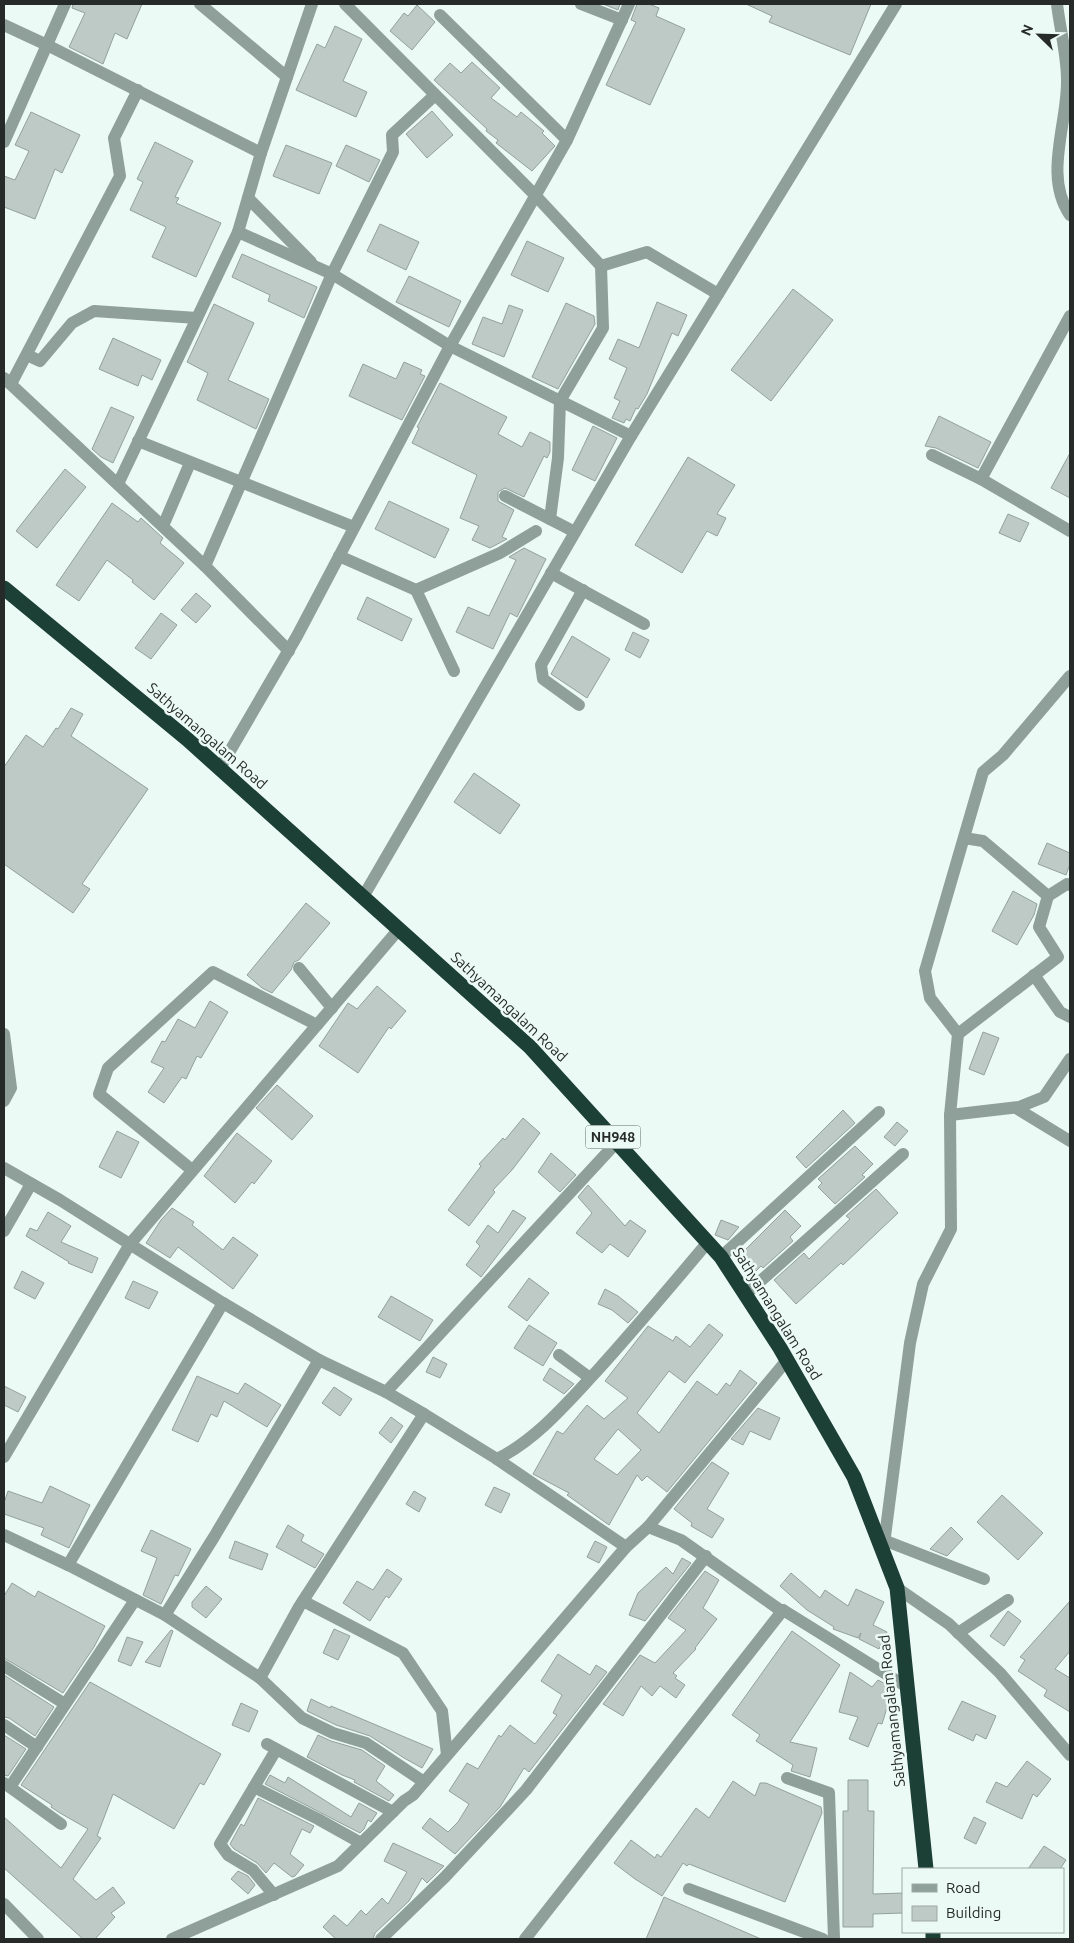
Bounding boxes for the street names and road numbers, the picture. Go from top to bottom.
street label: Sathyamangalam Road [144,679,271,792]
street label: Sathyamangalam Road [448,948,571,1065]
road number: NH948 [586,1126,640,1148]
street label: Sathyamangalam Road [730,1244,825,1383]
street label: Sathyamangalam Road [875,1634,908,1788]

